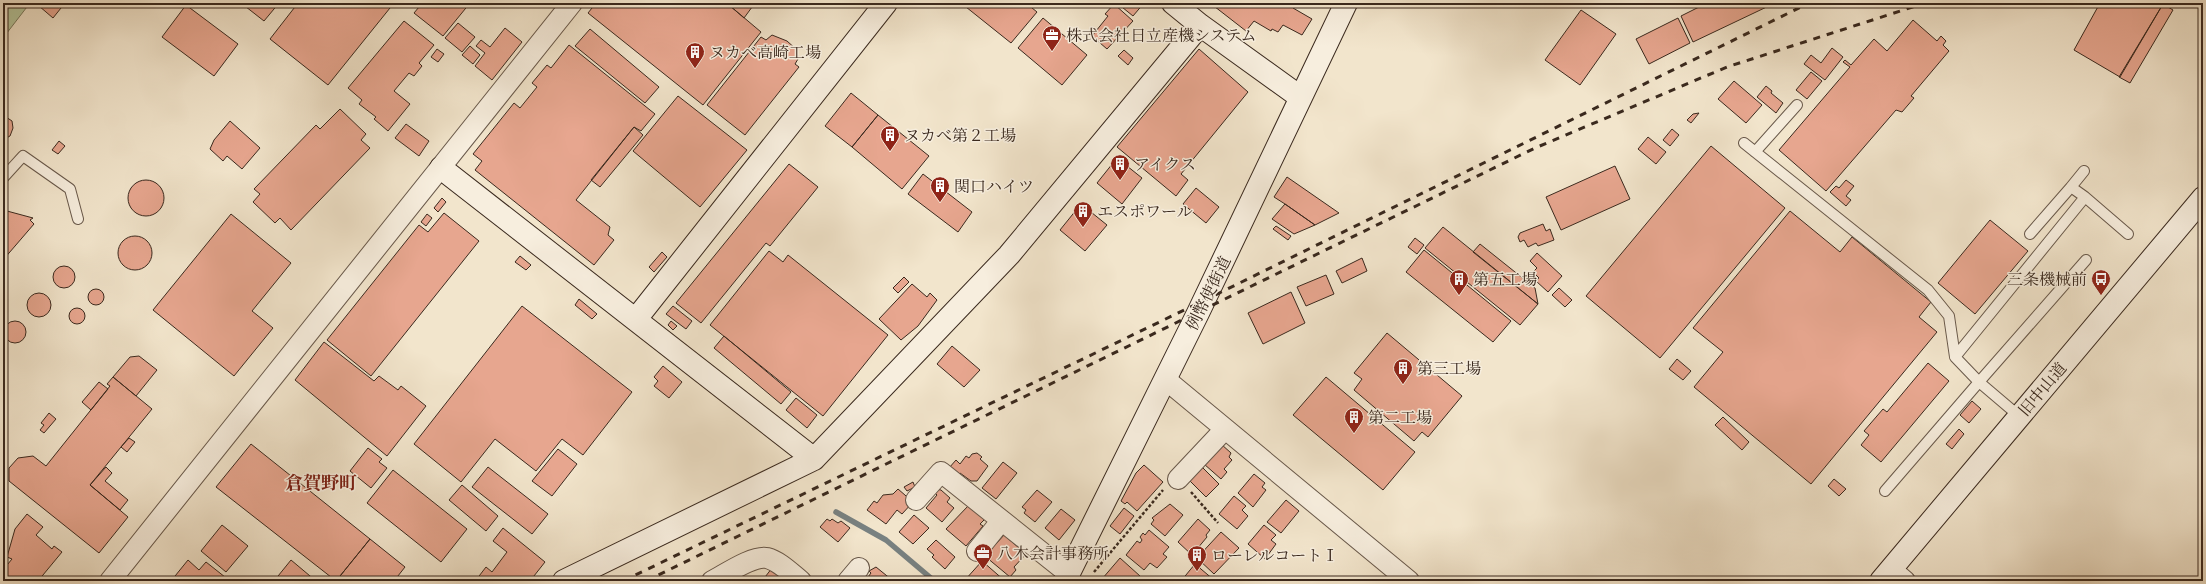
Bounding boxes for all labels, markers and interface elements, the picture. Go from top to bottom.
office icon: 株式会社日立産機システム [1041,24,1063,52]
place label: 株式会社日立産機システム [1066,26,1256,45]
building icon: ヌカべ高崎工場 [684,41,706,69]
place label: ヌカべ高崎工場 [709,43,821,62]
building icon: ヌカべ第２工場 [879,124,901,152]
place label: ヌカべ第２工場 [904,126,1016,145]
building icon: アイクス [1109,153,1131,181]
place label: アイクス [1134,155,1196,174]
building icon: 関口ハイツ [929,175,951,203]
place label: 関口ハイツ [954,177,1034,196]
building icon: エスポワール [1072,200,1094,228]
place label: エスポワール [1097,202,1193,221]
street label: 例幣使街道 [1182,253,1235,333]
building icon: 第五工場 [1448,268,1470,296]
bus stop icon: 三条機械前 [2090,268,2112,296]
place label: 第五工場 [1473,270,1537,289]
place label: 三条機械前 [2007,270,2087,289]
building icon: 第三工場 [1392,357,1414,385]
place label: 第三工場 [1417,359,1481,378]
street label: 旧中山道 [2015,359,2070,420]
building icon: 第二工場 [1343,406,1365,434]
place label: 第二工場 [1368,408,1432,427]
district label: 倉賀野町 [285,472,357,494]
office icon: 八木会計事務所 [972,542,994,570]
place label: 八木会計事務所 [997,544,1109,563]
building icon: ローレルコートⅠ [1186,544,1208,572]
place label: ローレルコートⅠ [1211,546,1338,565]

